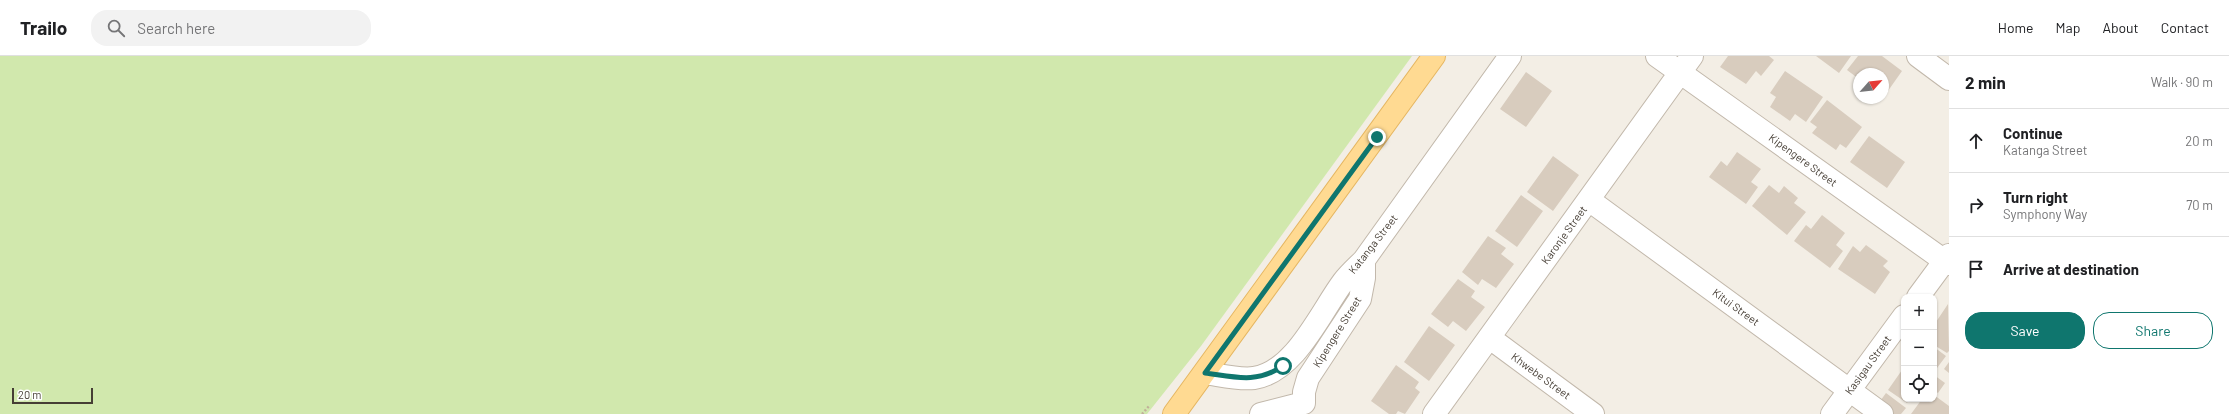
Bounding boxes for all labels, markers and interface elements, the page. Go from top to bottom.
search box [91,10,371,46]
text: Trailo [20,16,67,39]
icon: search [105,17,127,39]
text: Search here [137,19,215,37]
text: Home [1998,19,2034,36]
text: Map [2056,19,2080,36]
text: About [2102,19,2139,36]
text: Contact [2161,19,2209,36]
north arrow [1853,68,1889,104]
text: 2 min [1965,72,2006,92]
text: Walk · 90 m [2151,74,2213,90]
text: Continue [2003,124,2063,142]
route end [1368,128,1386,146]
street label: Kipengere Street [1767,130,1840,189]
icon: ahead [1965,130,1987,152]
text: 20 m [2185,133,2213,149]
text: Katanga Street [2003,142,2088,158]
text: Turn right [2003,188,2068,206]
icon: right [1965,194,1987,216]
text: 70 m [2186,197,2213,213]
street label: Karonje Street [1538,203,1589,266]
text: Symphony Way [2003,206,2087,222]
street label: Katanga Street [1345,211,1400,276]
icon: arrive [1965,258,1987,280]
text: Arrive at destination [2003,260,2139,278]
street label: Kitui Street [1710,285,1762,328]
street label: Kipengere Street [1310,294,1364,370]
map controls [1901,294,1937,402]
button: + [1901,294,1937,330]
button: Save [1965,312,2085,349]
button: Share [2093,312,2213,349]
button: − [1901,330,1937,366]
street label: Kasigau Street [1842,333,1893,397]
street label: Khwebe Street [1509,350,1574,401]
route start [1274,357,1292,375]
button: locate [1901,366,1937,402]
scale bar [12,386,93,405]
text: 20 m [18,388,41,401]

